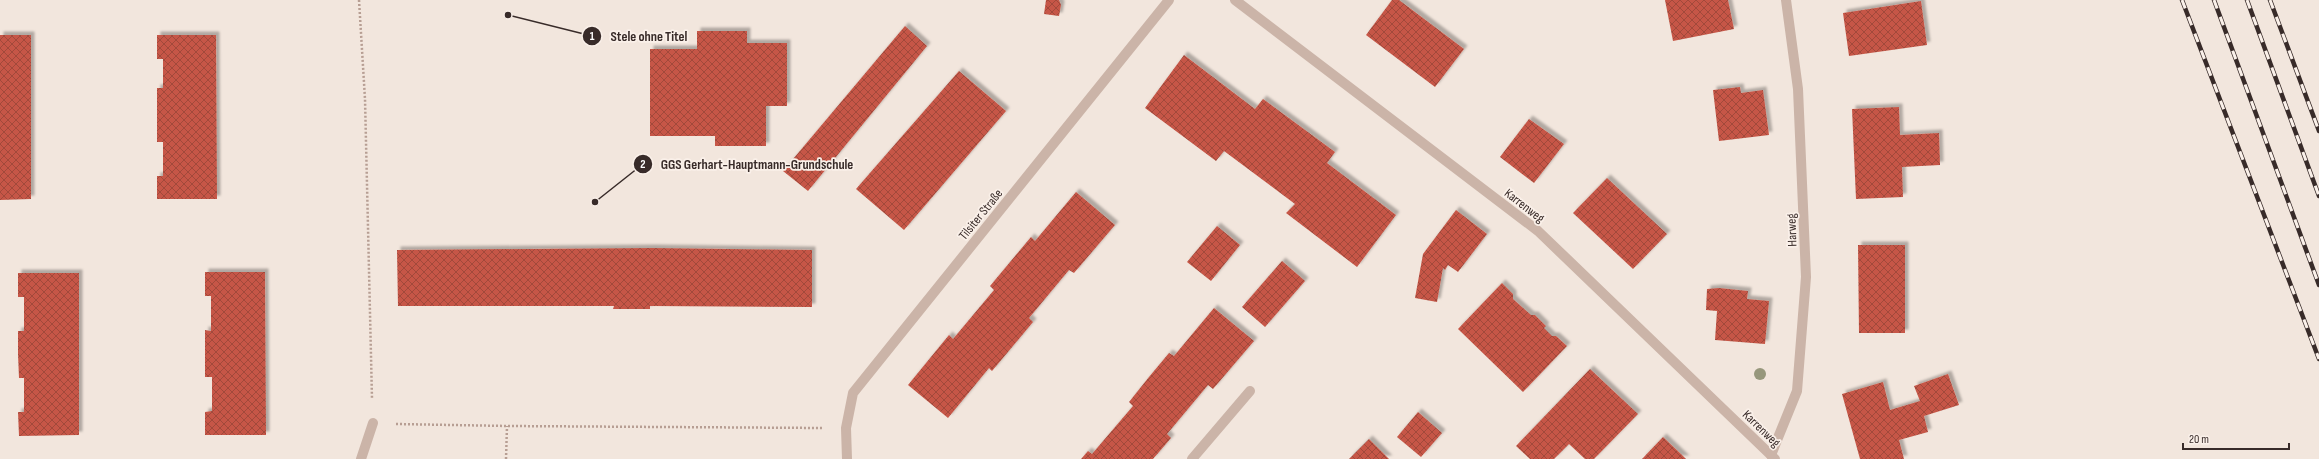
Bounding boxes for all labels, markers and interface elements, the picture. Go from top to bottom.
callout: Stele ohne Titel [582,23,695,49]
text: Stele ohne Titel [611,28,688,45]
text: 1 [590,29,595,44]
callout: GGS Gerhart-Hauptmann-Grundschule [633,151,861,177]
text: GGS Gerhart-Hauptmann-Grundschule [661,156,853,173]
text: 2 [640,157,646,172]
street label: Karrenweg [1501,185,1548,226]
street label: Tilsiter Straße [955,186,1006,243]
street label: Harweg [1783,213,1801,247]
street label: Karrenweg [1739,407,1784,451]
scale bar [2183,425,2289,451]
text: 20 m [2189,432,2209,447]

